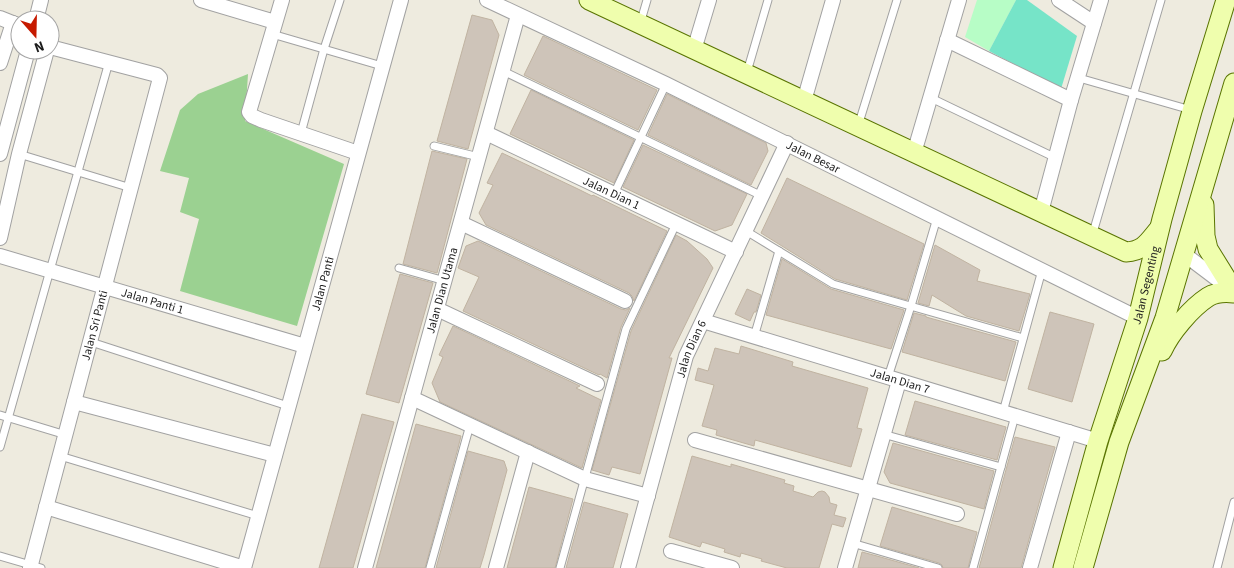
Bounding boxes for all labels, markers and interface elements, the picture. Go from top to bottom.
north arrow [10,10,60,60]
text: N [31,35,47,57]
street label: Jalan Besar [783,137,844,178]
street label: Jalan Dian 1 [580,172,643,214]
street label: Jalan Segenting [1128,244,1164,327]
street label: Jalan Dian Utama [422,245,462,336]
street label: Jalan Panti [307,255,339,313]
street label: Jalan Panti 1 [119,284,186,319]
street label: Jalan Sri Panti [77,289,112,362]
street label: Jalan Dian 6 [672,317,711,380]
street label: Jalan Dian 7 [868,364,932,398]

